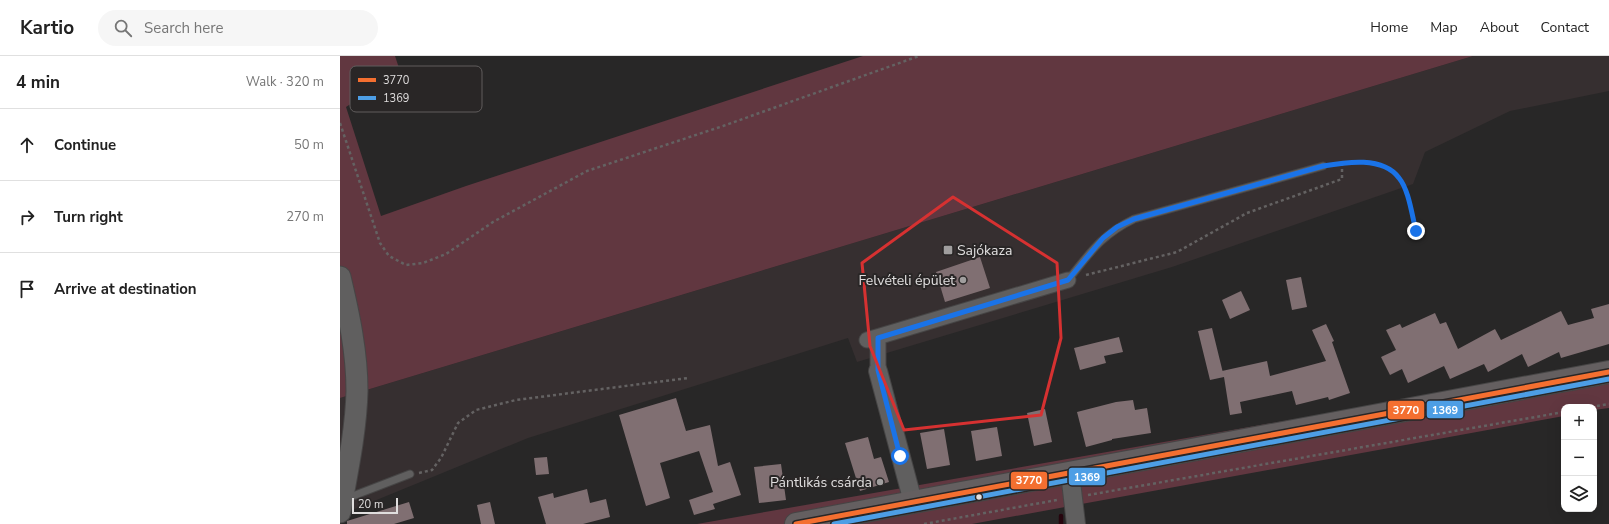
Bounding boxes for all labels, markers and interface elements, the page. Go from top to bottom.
search box [98,10,378,46]
text: Kartio [20,15,74,41]
icon: search [112,17,134,39]
text: Search here [144,18,224,38]
text: Home [1370,18,1408,37]
text: Map [1430,18,1458,37]
text: About [1480,18,1519,37]
text: Contact [1541,18,1589,37]
legend [350,66,482,112]
text: 4 min [16,71,60,94]
text: Walk · 320 m [246,73,324,91]
text: 3770 [383,73,410,88]
text: 1369 [383,91,409,106]
icon: ahead [16,134,38,156]
text: Continue [54,135,116,155]
text: 50 m [294,136,324,154]
icon: right [16,206,38,228]
text: Turn right [54,207,123,227]
text: 270 m [286,208,324,226]
route end [1407,222,1425,240]
place label: Sajókaza [957,241,1012,260]
marker: Sajókaza [942,244,954,256]
place label: Felvételi épület [858,271,955,290]
marker: Felvételi épület [958,275,968,285]
icon: arrive [16,278,38,300]
text: Arrive at destination [54,279,197,299]
line badge: 3770 [1387,400,1425,420]
line badge: 1369 [1426,400,1464,419]
text: 3770 [1393,403,1420,418]
text: 1369 [1432,403,1459,418]
map controls [1561,404,1597,512]
button: + [1561,404,1597,440]
button: − [1561,440,1597,476]
route start [891,447,909,465]
line badge: 1369 [1068,467,1106,486]
text: 1369 [1074,470,1101,485]
line badge: 3770 [1010,471,1048,490]
place label: Pántlikás csárda [770,473,872,492]
text: 3770 [1016,473,1043,488]
button: layers [1561,476,1597,512]
marker: Pántlikás csárda [875,477,885,487]
unlabelled marker [974,492,984,502]
scale bar [352,496,398,515]
text: 20 m [358,497,383,512]

